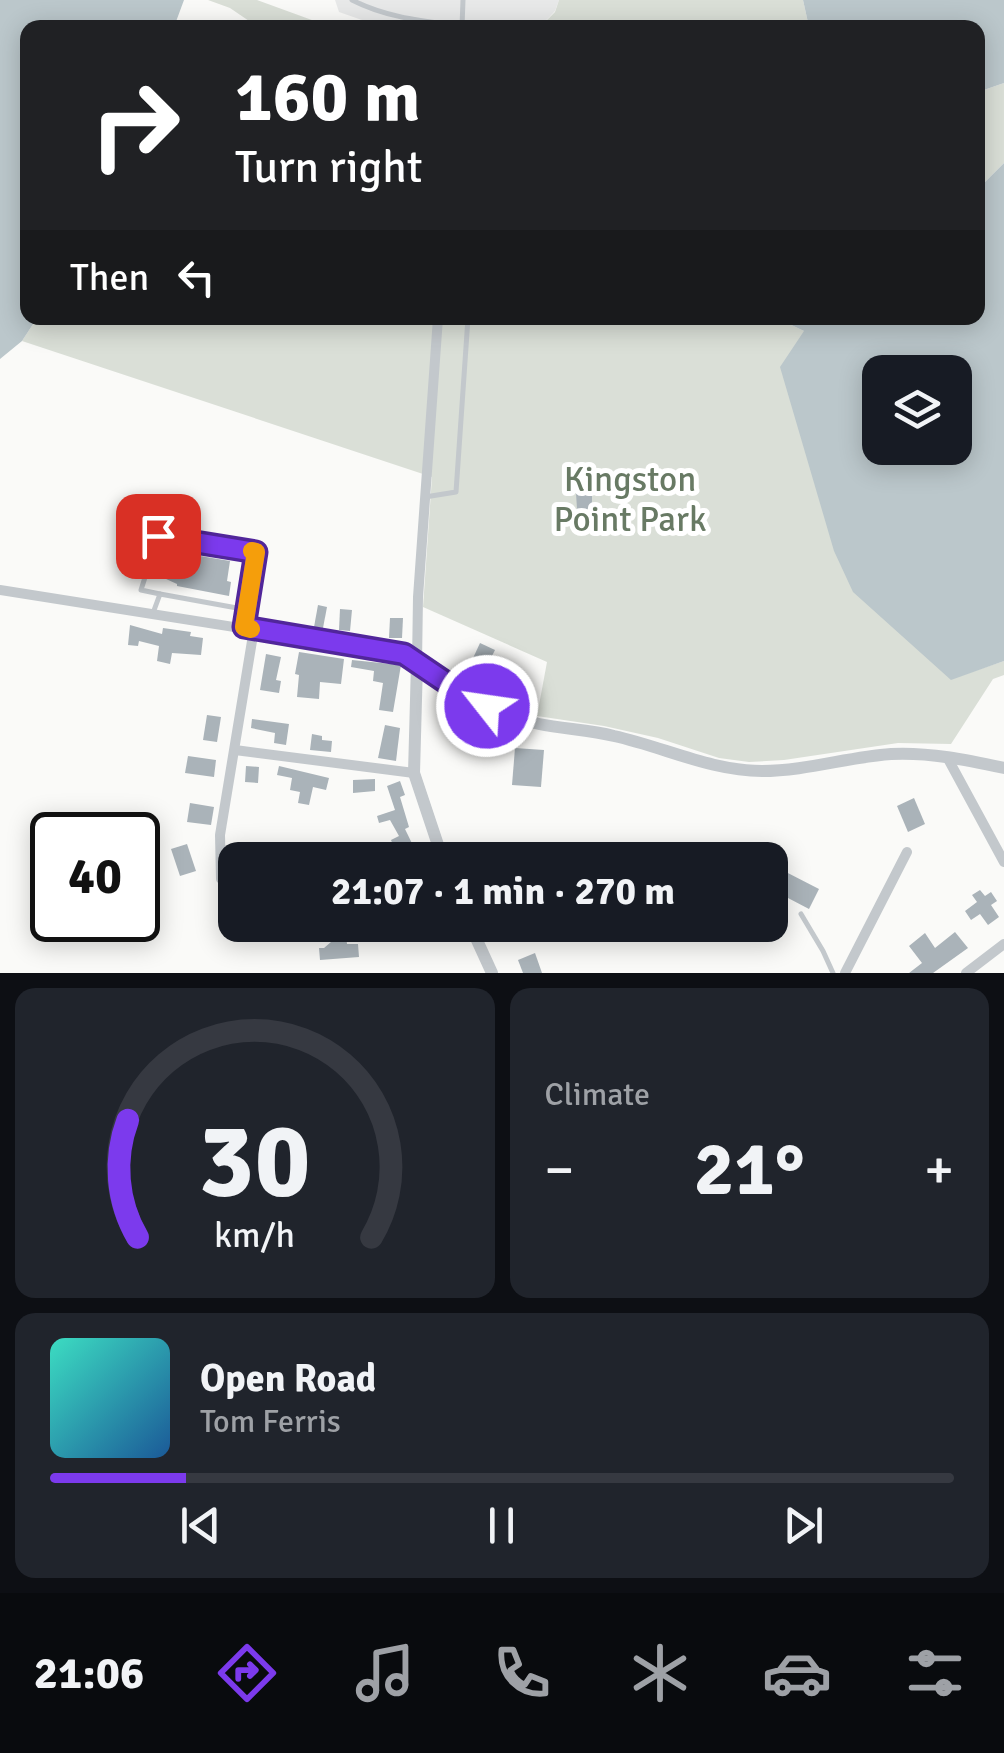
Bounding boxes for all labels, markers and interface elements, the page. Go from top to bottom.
text: 160 m [235,54,420,140]
icon: right [70,60,200,190]
text: Turn right [235,140,423,195]
icon: left [169,250,224,305]
text: Then [70,254,149,301]
map controls [862,355,972,465]
button: layers [862,355,972,465]
park label: Kingston Point Park [554,458,706,541]
pin [116,494,201,579]
icon: arrive [131,509,186,564]
position arrow [435,654,539,758]
speed limit sign: 40 [30,812,160,942]
text: 21:07 · 1 min · 270 m [331,868,675,915]
text: Climate [545,1075,650,1114]
text: 30 [199,1097,311,1225]
text: 21° [694,1123,805,1216]
text: − [545,1136,574,1204]
text: + [924,1136,954,1204]
text: km/h [214,1213,295,1257]
text: Open Road [200,1355,376,1402]
text: Tom Ferris [200,1402,341,1441]
icon: previous [173,1498,228,1553]
icon: pause [474,1498,529,1553]
icon: next [776,1498,831,1553]
icon: directions [212,1638,282,1708]
icon: music [350,1638,420,1708]
icon: phone [487,1638,557,1708]
icon: climate [625,1638,695,1708]
icon: car [762,1638,832,1708]
icon: filters [900,1638,970,1708]
text: 21:06 [34,1646,144,1701]

